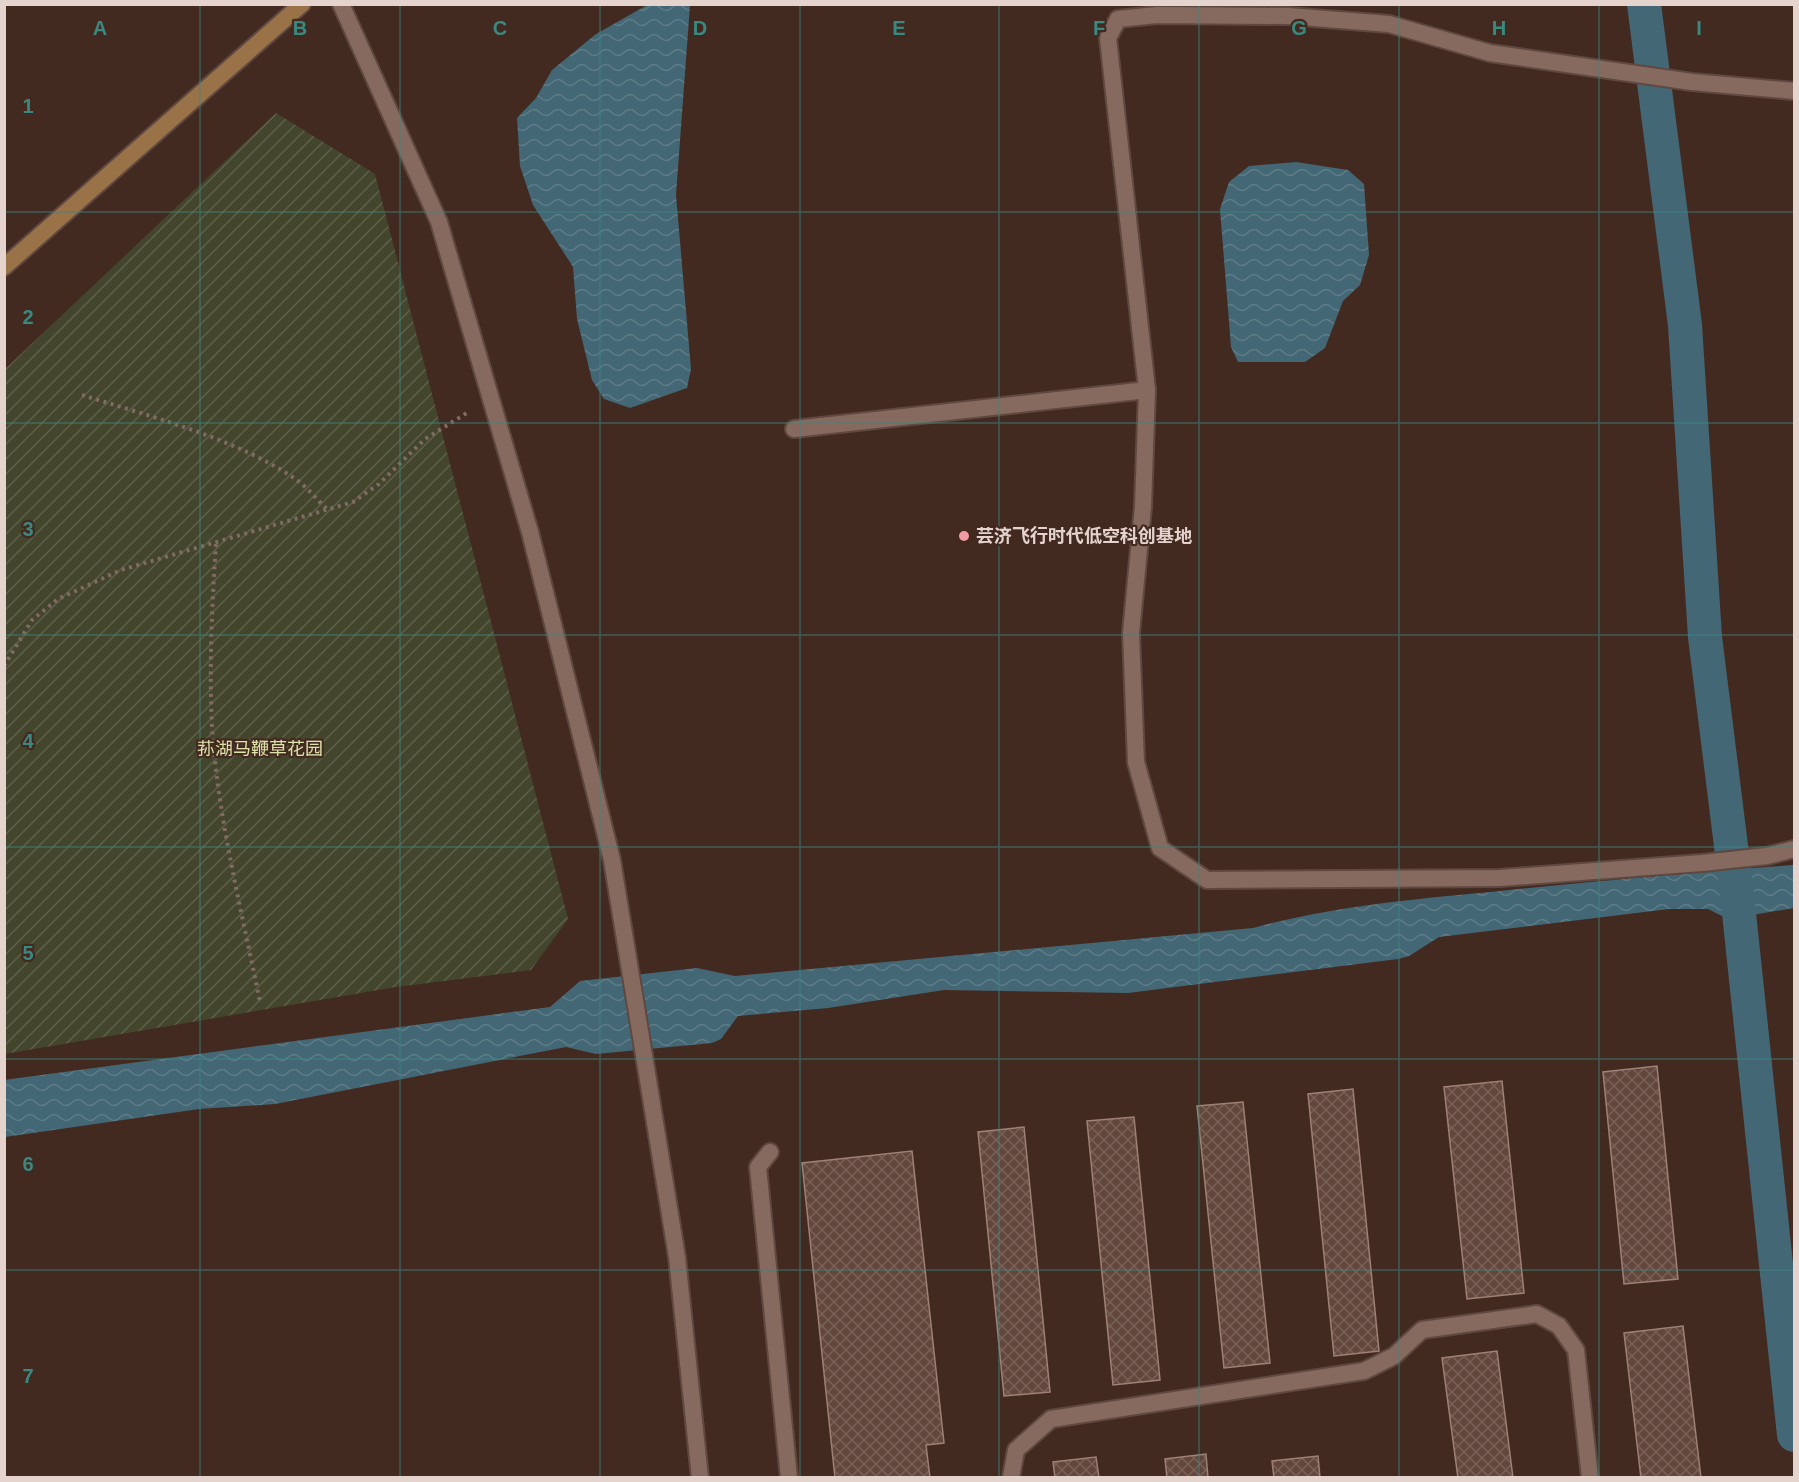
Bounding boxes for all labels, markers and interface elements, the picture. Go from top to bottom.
text: A [93,17,107,39]
text: B [293,17,307,39]
text: C [493,17,507,39]
text: D [693,17,707,39]
text: E [892,17,906,39]
text: F [1093,17,1105,39]
text: G [1291,17,1307,39]
text: H [1492,17,1506,39]
text: I [1696,17,1702,39]
text: 1 [22,95,34,117]
text: 2 [22,306,34,328]
text: 3 [22,518,34,540]
place label: 芸济飞行时代低空科创基地 [976,525,1192,546]
marker: 芸济飞行时代低空科创基地 [957,529,971,543]
text: 4 [22,730,34,752]
park label: 荪湖马鞭草花园 [197,739,323,759]
text: 5 [22,942,34,964]
text: 6 [22,1153,34,1175]
text: 7 [22,1365,34,1387]

